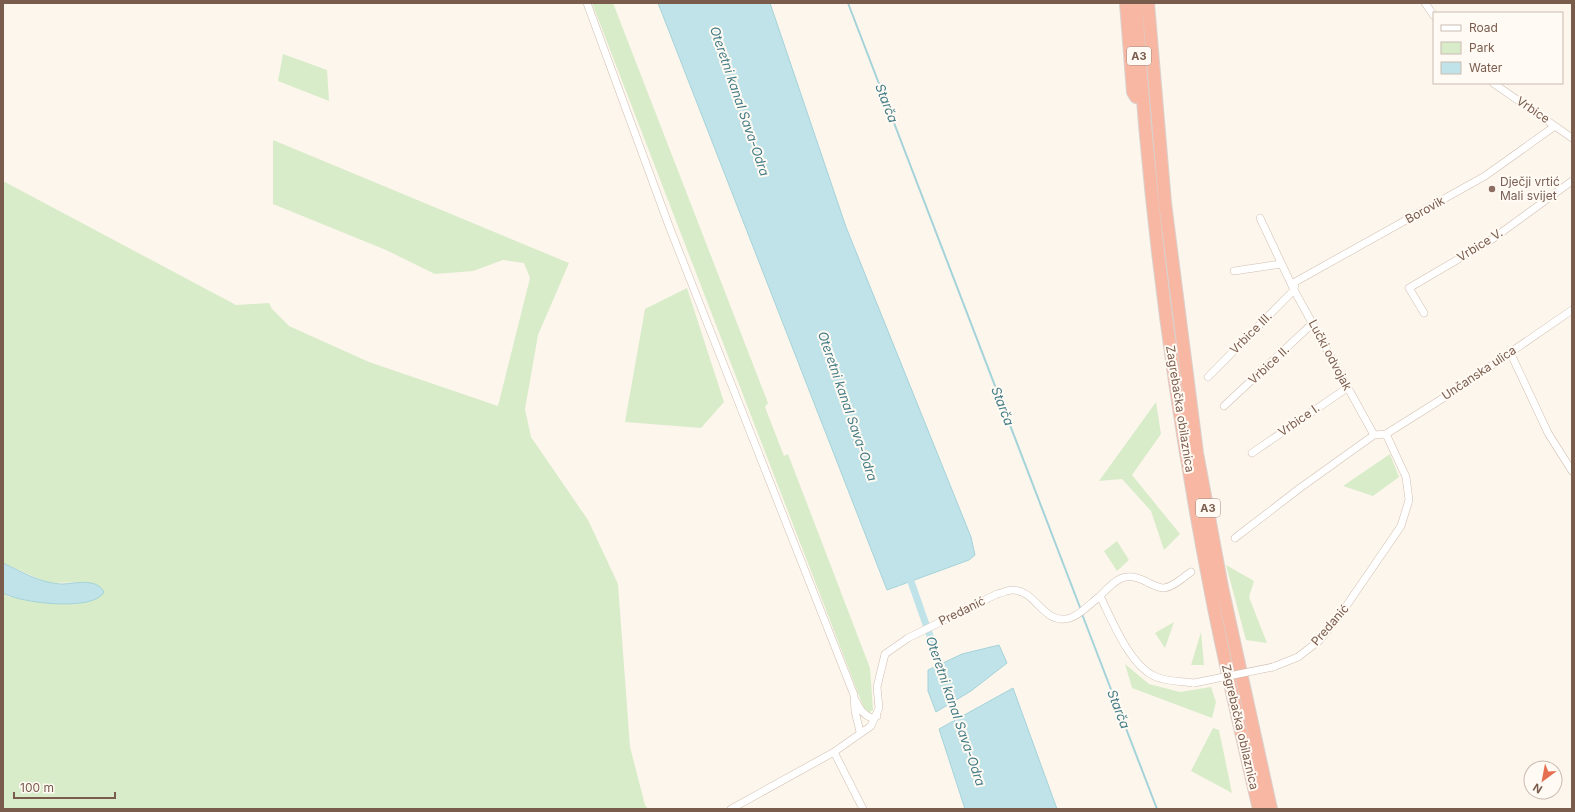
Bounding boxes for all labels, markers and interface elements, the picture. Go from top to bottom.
legend [1433,12,1563,84]
text: Road [1469,20,1498,35]
water label: Oteretni kanal Sava-Odra [707,24,773,178]
text: Park [1469,40,1495,55]
road number: A3 [1127,47,1151,65]
text: Water [1469,60,1503,75]
water label: Starča [872,81,902,125]
street label: Vrbice [1514,93,1553,126]
place label: Dječji vrtić Mali svijet [1500,174,1560,203]
marker: Dječji vrtić Mali svijet [1487,184,1497,194]
street label: Borovik [1403,192,1447,226]
street label: Vrbice V. [1454,225,1505,264]
street label: Vrbice III. [1226,308,1275,357]
street label: Lučki odvojak [1305,317,1356,393]
water label: Oteretni kanal Sava-Odra [815,329,881,483]
street label: Vrbice II. [1245,342,1292,387]
street label: Unčanska ulica [1439,342,1519,403]
street label: Zagrebačka obilaznica [1163,344,1198,473]
water label: Starča [988,384,1018,428]
street label: Vrbice I. [1275,400,1322,439]
road number: A3 [1196,499,1220,517]
street label: Predanić [936,593,988,628]
street label: Predanić [1308,601,1352,648]
water label: Oteretni kanal Sava-Odra [923,634,989,788]
street label: Zagrebačka obilaznica [1219,663,1262,791]
water label: Starča [1104,687,1134,731]
north arrow [1523,760,1563,800]
scale bar [14,774,115,800]
text: 100 m [20,780,54,795]
text: N [1530,780,1545,797]

